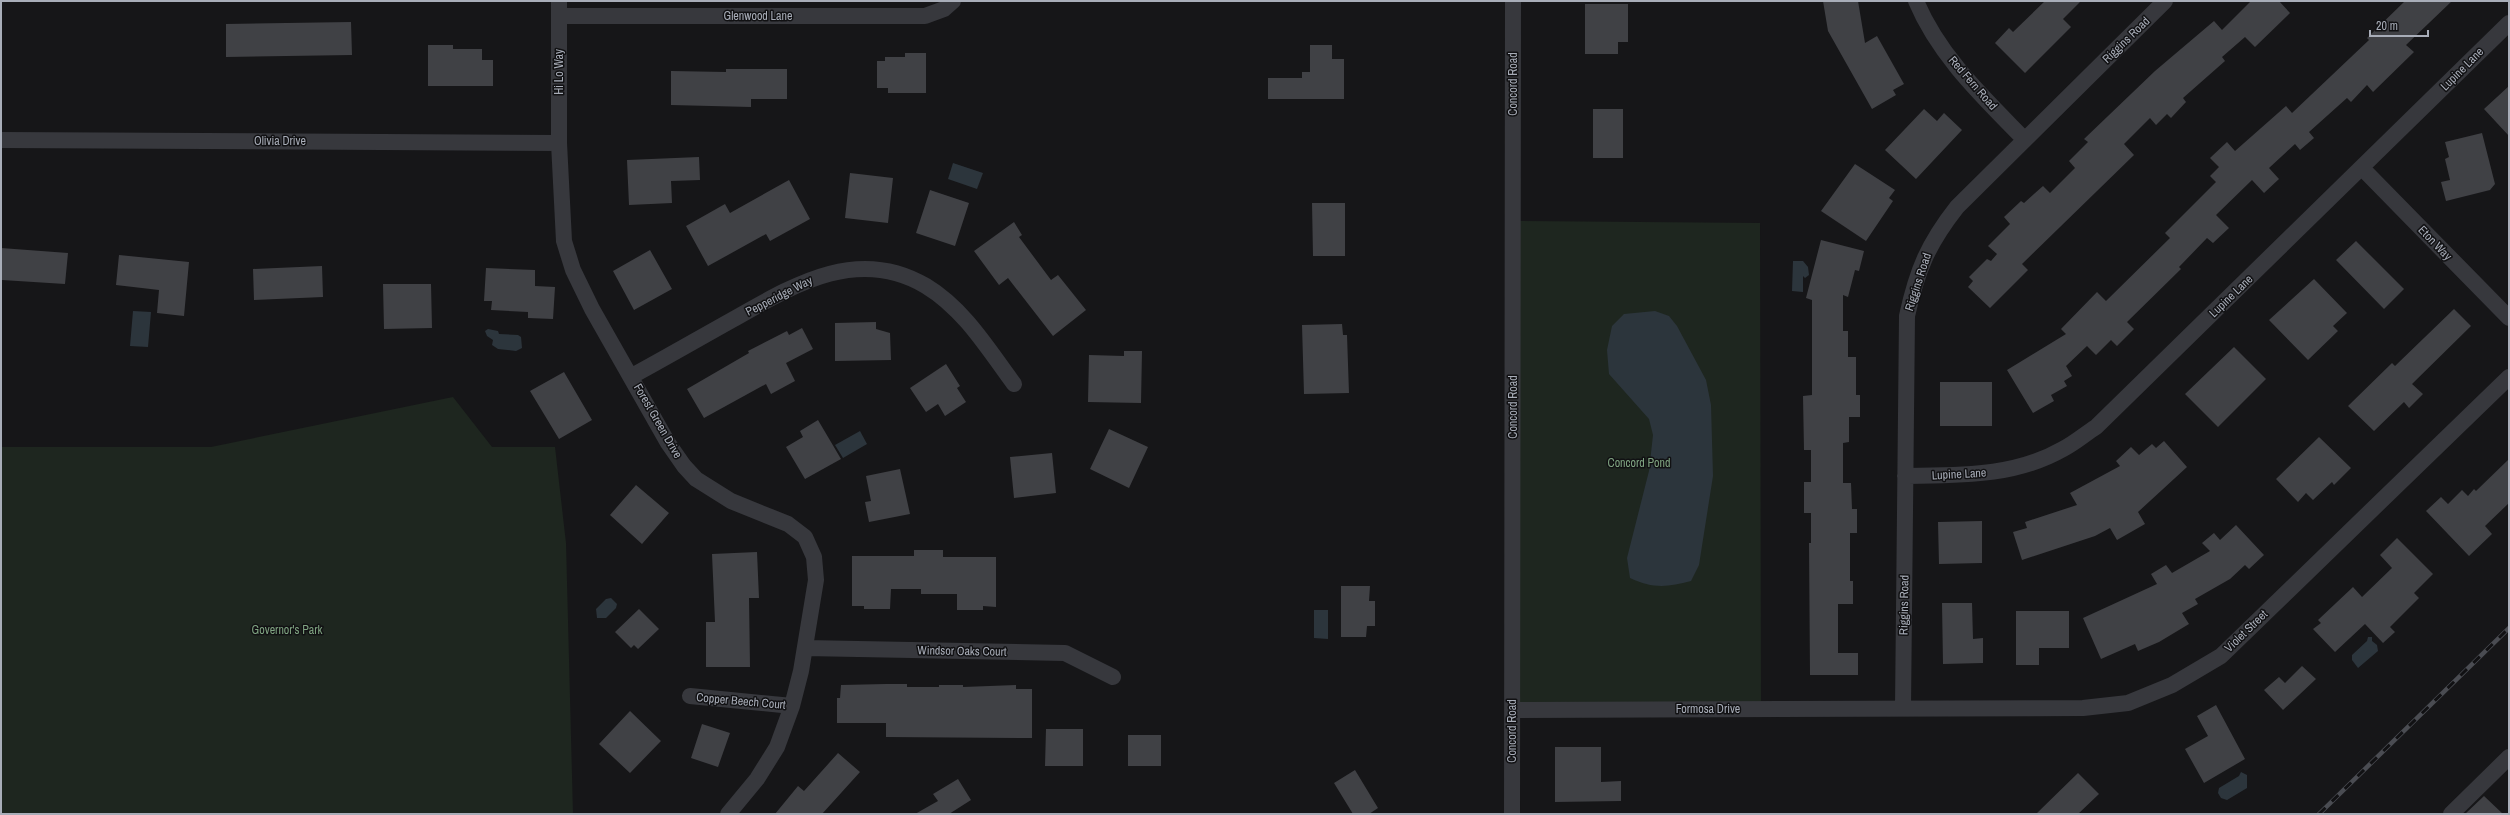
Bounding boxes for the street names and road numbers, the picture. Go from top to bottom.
street label: Glenwood Lane [724,8,792,24]
street label: Riggins Road [2099,13,2153,67]
street label: Lupine Lane [2437,44,2487,94]
street label: Hi Lo Way [551,49,567,95]
street label: Concord Road [1505,52,1521,116]
street label: Red Fern Road [1945,53,2001,113]
street label: Olivia Drive [254,133,306,149]
street label: Eton Way [2415,222,2455,264]
street label: Riggins Road [1901,251,1935,313]
street label: Lupine Lane [2206,271,2256,321]
street label: Pepperidge Way [743,272,815,320]
street label: Concord Road [1505,375,1521,439]
street label: Forest Green Drive [630,381,686,461]
street label: Lupine Lane [1931,465,1987,483]
street label: Riggins Road [1895,575,1913,635]
street label: Violet Street [2221,606,2271,656]
street label: Windsor Oaks Court [917,642,1007,660]
street label: Copper Beech Court [696,689,787,713]
street label: Concord Road [1504,699,1520,763]
street label: Formosa Drive [1676,701,1740,717]

